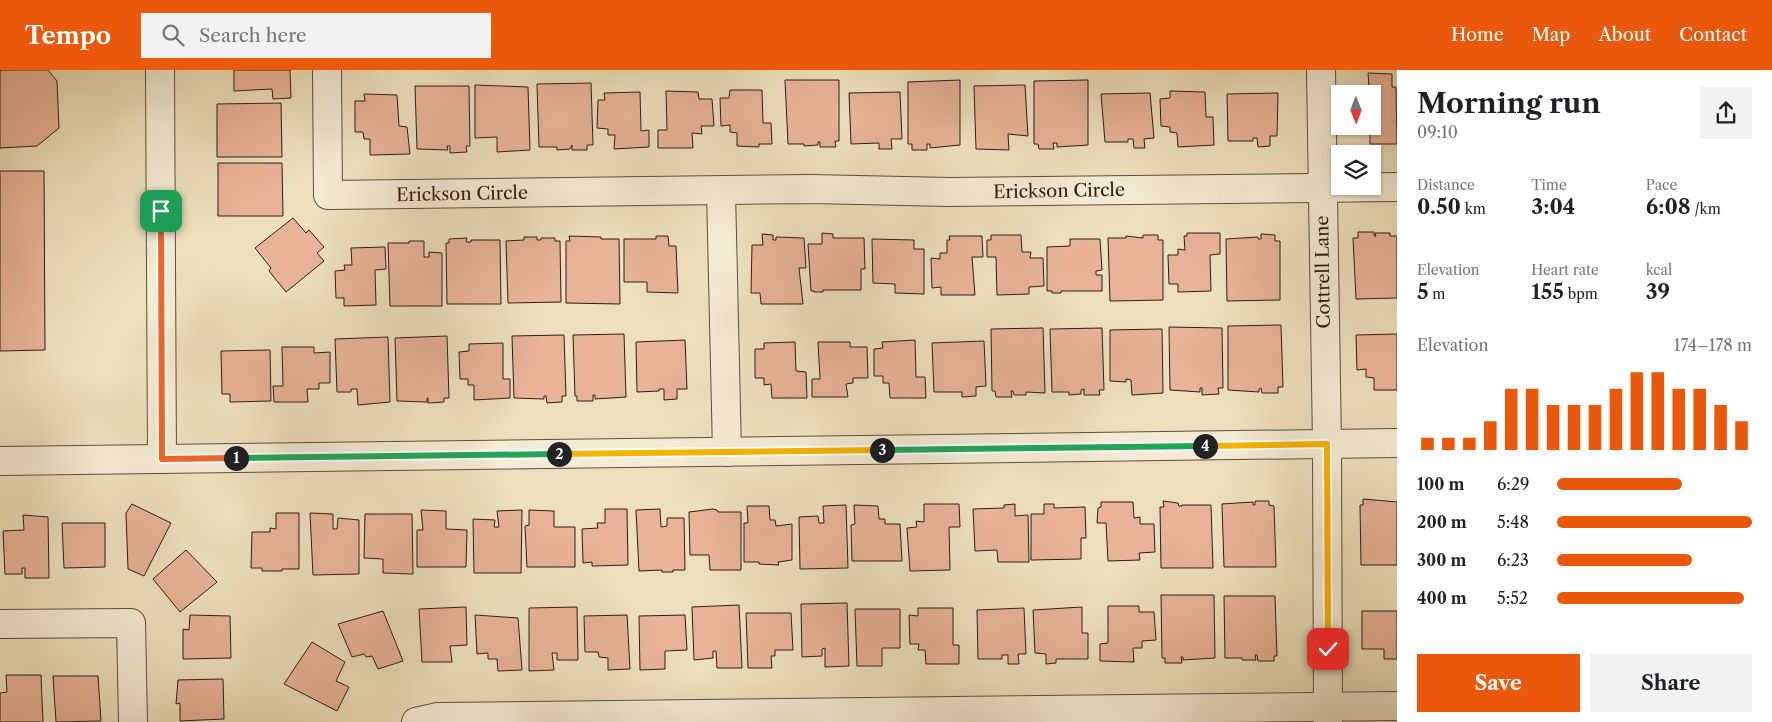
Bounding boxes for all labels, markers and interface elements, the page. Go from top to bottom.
search box [141,13,491,58]
text: Tempo [25,21,111,50]
icon: search [159,21,187,49]
text: Search here [199,24,307,47]
text: Home [1451,24,1504,46]
text: Map [1532,24,1570,46]
text: About [1598,24,1651,46]
text: Contact [1679,24,1747,46]
north arrow [1331,85,1381,135]
map controls [1331,85,1381,195]
text: Morning run [1417,86,1601,120]
button: share [1700,87,1752,139]
text: 09:10 [1417,122,1458,142]
button: layers [1331,145,1381,195]
text: Distance [1417,176,1475,194]
text: Time [1531,176,1567,194]
text: Pace [1646,176,1677,194]
street label: Erickson Circle [993,179,1125,203]
street label: Erickson Circle [396,182,528,206]
pin [140,190,182,232]
text: 0.50 [1417,194,1461,219]
text: 3:04 [1531,194,1575,219]
text: 6:08 [1646,194,1691,219]
icon: arrive [147,197,175,225]
text: km [1461,200,1486,218]
text: /km [1691,200,1721,218]
street label: Cottrell Lane [1311,215,1335,329]
text: Elevation [1417,261,1480,279]
text: Heart rate [1531,261,1599,279]
text: kcal [1646,261,1672,279]
text: 5 [1417,279,1429,304]
text: 155 [1531,279,1564,304]
text: 39 [1646,279,1670,304]
text: m [1429,285,1445,303]
text: bpm [1564,285,1598,303]
text: Elevation [1417,335,1488,355]
text: 174–178 m [1674,335,1752,355]
pin: 4 [1192,434,1218,458]
text: 4 [1201,437,1210,455]
pin: 3 [870,438,894,462]
text: 3 [879,441,886,459]
pin: 2 [546,442,572,466]
text: 2 [555,445,564,463]
pin: 1 [224,446,248,470]
text: 1 [233,449,240,467]
text: 100 m [1417,474,1464,494]
text: 6:29 [1497,474,1529,494]
text: 200 m [1417,512,1467,532]
text: 5:48 [1497,512,1529,532]
text: 300 m [1417,550,1466,570]
text: 6:23 [1497,550,1529,570]
text: 400 m [1417,588,1467,608]
text: 5:52 [1497,588,1528,608]
pin [1307,628,1349,670]
icon: check [1314,635,1342,663]
button: Save [1417,654,1580,712]
button: Share [1590,654,1752,712]

